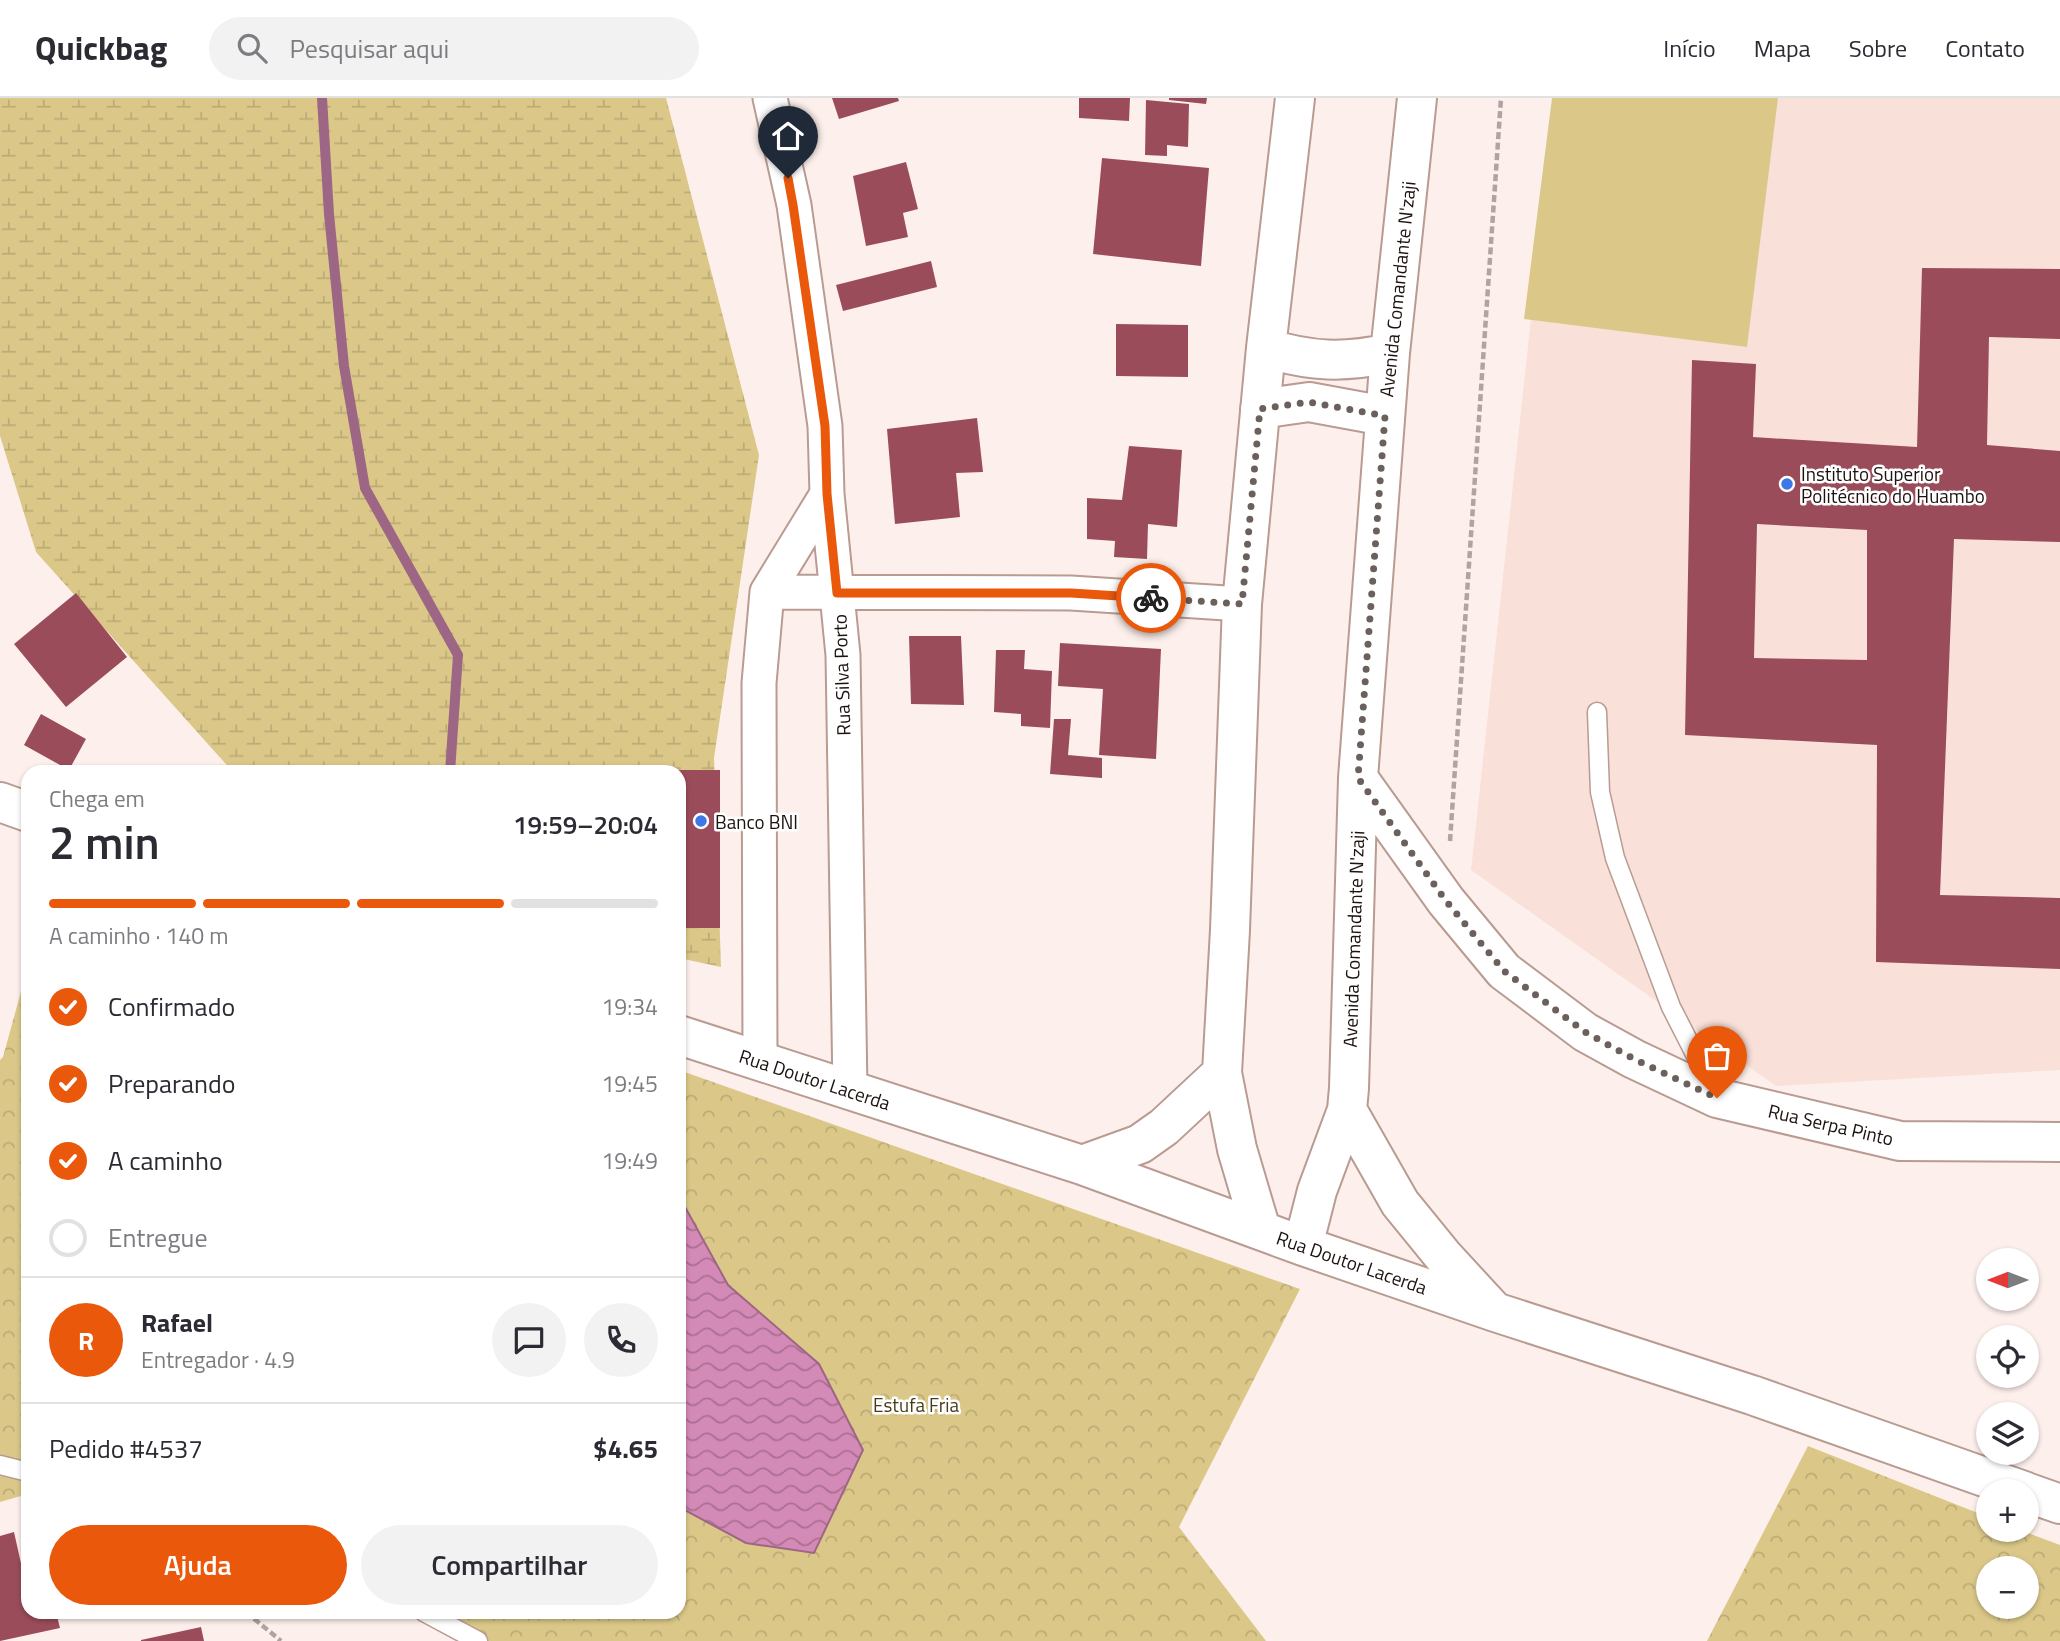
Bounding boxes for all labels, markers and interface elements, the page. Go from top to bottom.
search box [209,17,699,80]
text: Quickbag [35,23,167,73]
icon: search [233,29,271,67]
text: Pesquisar aqui [289,29,449,68]
text: Início [1663,30,1716,66]
text: Mapa [1754,30,1811,66]
text: Sobre [1849,30,1907,66]
text: Contato [1945,30,2025,66]
pin [758,106,818,178]
icon: home [769,117,807,155]
street label: Avenida Comandante N'zaji [1371,180,1423,398]
place label: Instituto Superior Politécnico do Huambo [1801,459,1985,510]
marker: Instituto Superior Politécnico do Huambo [1779,476,1795,492]
courier [1116,563,1186,633]
icon: bike [1132,579,1170,617]
street label: Rua Silva Porto [824,614,858,736]
text: Chega em [49,781,145,816]
text: 19:59–20:04 [513,805,658,844]
text: 2 min [49,807,160,877]
place label: Banco BNI [715,807,798,836]
marker: Banco BNI [693,813,709,829]
street label: Avenida Comandante N'zaji [1335,830,1371,1048]
text: A caminho · 140 m [49,918,228,953]
text: Confirmado [108,987,235,1026]
icon: check [49,988,87,1026]
text: 19:34 [601,989,658,1024]
pin [1687,1026,1747,1098]
icon: bag [1698,1037,1736,1075]
street label: Rua Doutor Lacerda [736,1041,895,1117]
text: Preparando [108,1064,235,1103]
icon: check [49,1065,87,1103]
text: 19:45 [601,1066,658,1101]
street label: Rua Serpa Pinto [1765,1095,1897,1153]
text: A caminho [108,1141,223,1180]
icon: check [49,1142,87,1180]
text: 19:49 [601,1143,658,1178]
text: Entregue [108,1218,208,1257]
street label: Rua Doutor Lacerda [1273,1223,1432,1302]
north arrow [1976,1248,2039,1311]
map controls [1976,1248,2039,1619]
text: Rafael [141,1303,213,1342]
button: chat [492,1303,566,1377]
button: phone [584,1303,658,1377]
text: R [78,1321,94,1360]
button: locate [1976,1325,2039,1388]
text: Entregador · 4.9 [141,1342,295,1377]
park label: Estufa Fria [873,1390,959,1419]
button: layers [1976,1402,2039,1465]
text: Pedido #4537 [49,1429,203,1468]
text: $4.65 [593,1429,658,1468]
button: + [1976,1479,2039,1542]
button: Ajuda [49,1525,347,1605]
button: Compartilhar [361,1525,658,1605]
button: − [1976,1556,2039,1619]

